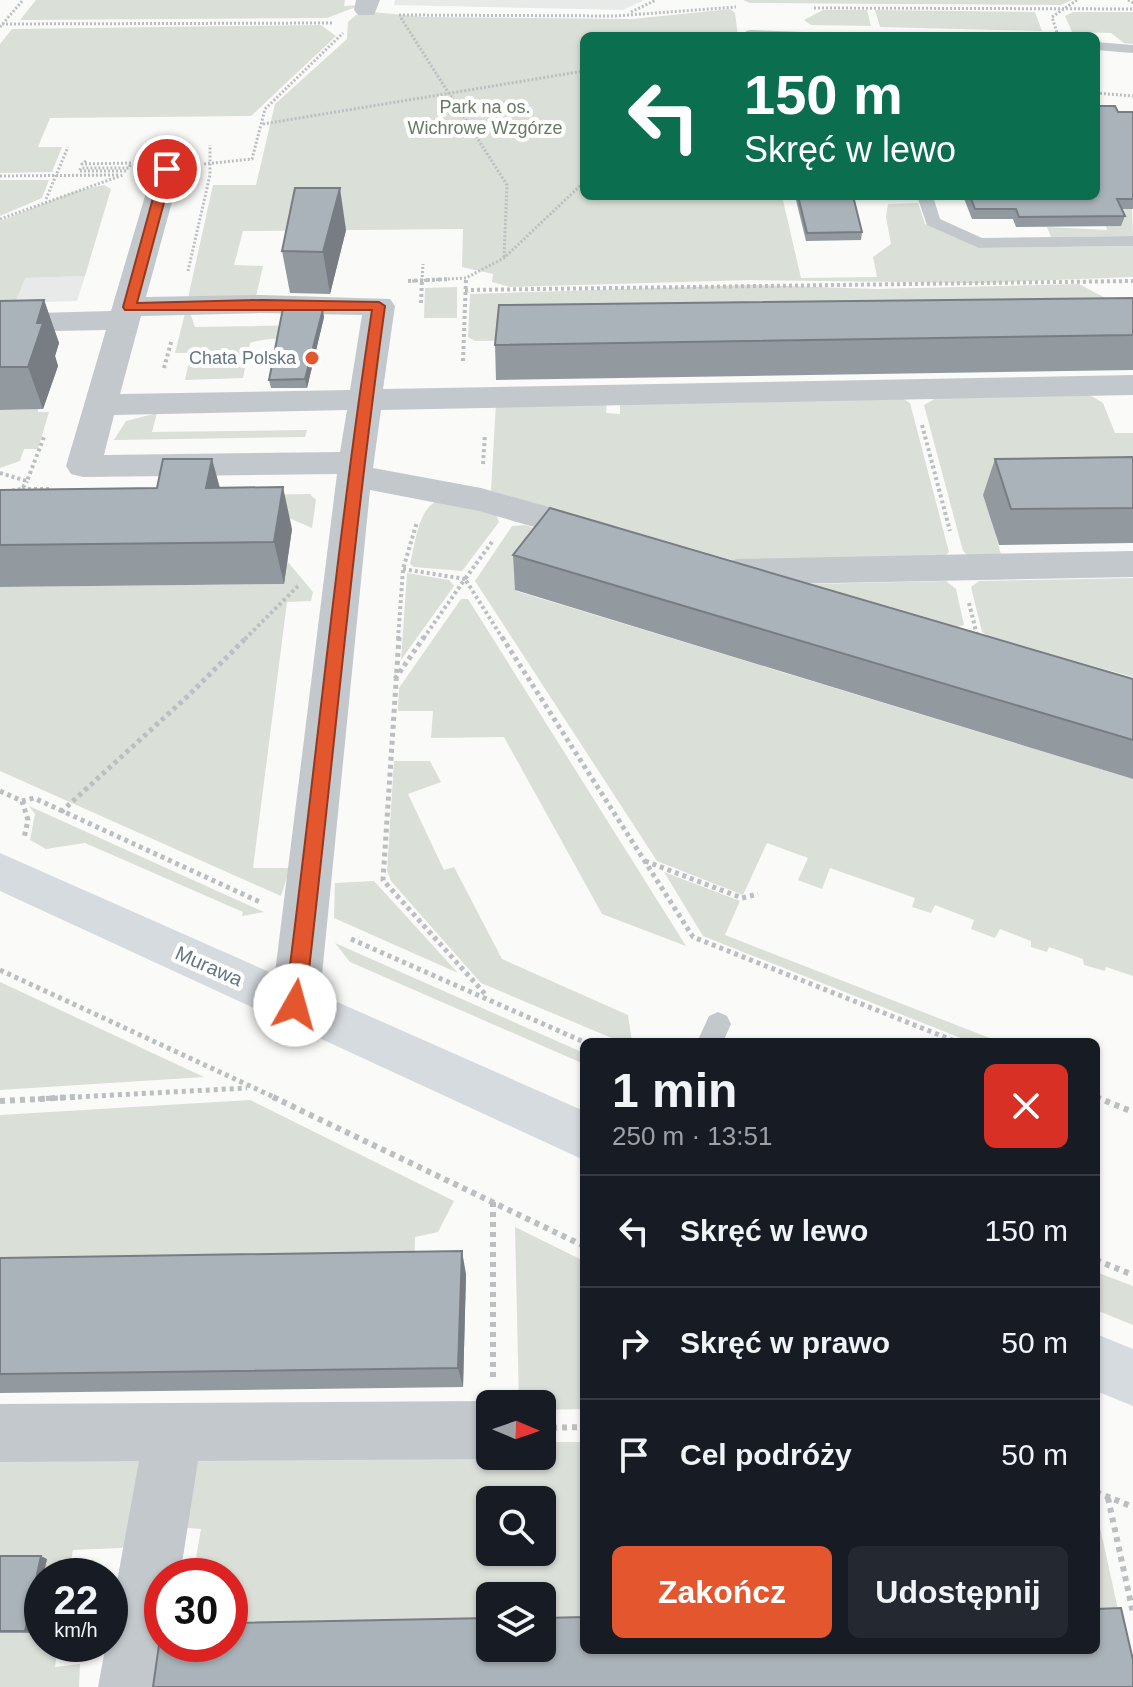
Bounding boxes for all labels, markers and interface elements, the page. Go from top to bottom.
text: 150 m [744,63,903,126]
icon: left [612,64,716,168]
park label: Park na os. Wichrowe Wzgórze [407,97,563,138]
text: Skręć w lewo [744,129,956,170]
pin [133,135,201,203]
icon: arrive [145,147,189,191]
place label: Chata Polska [189,348,297,368]
marker: Chata Polska [303,349,321,367]
street label: Murawa [172,941,247,991]
position arrow [253,963,337,1047]
text: 1 min [612,1064,737,1117]
button: close [984,1064,1068,1148]
text: 250 m · 13:51 [612,1121,772,1151]
icon: left [612,1209,656,1253]
text: Skręć w lewo [680,1214,868,1247]
text: 150 m [985,1214,1068,1247]
icon: right [612,1321,656,1365]
text: Skręć w prawo [680,1326,890,1359]
text: 50 m [1001,1326,1068,1359]
north arrow [476,1390,556,1470]
map controls [476,1390,556,1662]
icon: arrive [612,1433,656,1477]
text: Cel podróży [680,1438,852,1471]
text: 50 m [1001,1438,1068,1471]
button: search [476,1486,556,1566]
button: Zakończ [612,1546,832,1638]
button: Udostępnij [848,1546,1068,1638]
speed limit sign: 30 [144,1558,248,1662]
text: 22 [54,1578,98,1622]
button: layers [476,1582,556,1662]
text: km/h [54,1619,98,1641]

